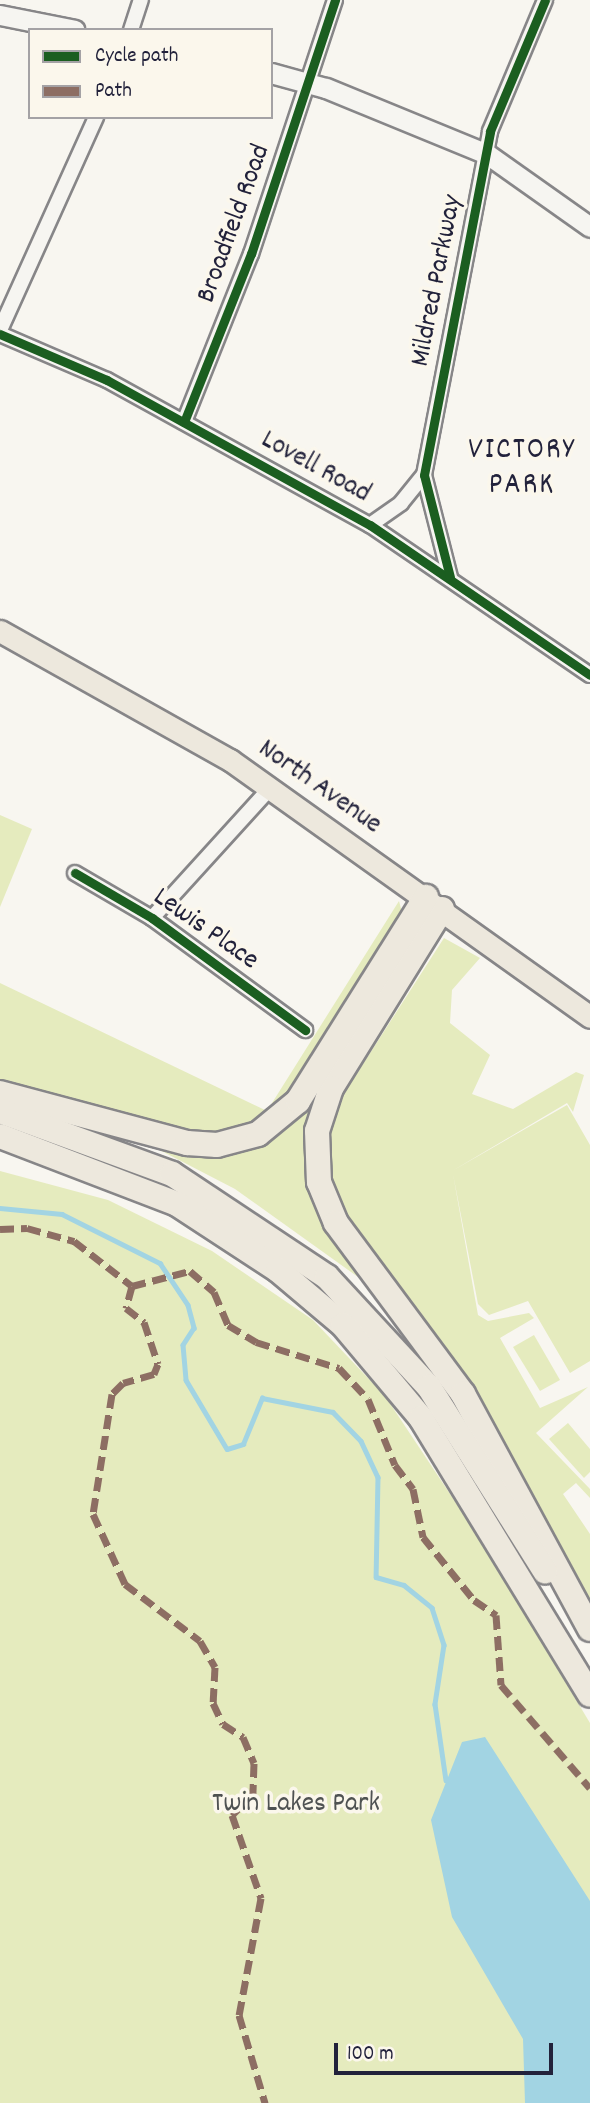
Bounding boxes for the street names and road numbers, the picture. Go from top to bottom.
street label: Broadfield Road [191,140,279,308]
street label: Mildred Parkway [405,192,471,370]
street label: Lovell Road [254,424,376,512]
street label: North Avenue [251,733,387,843]
street label: Lewis Place [146,881,264,979]

